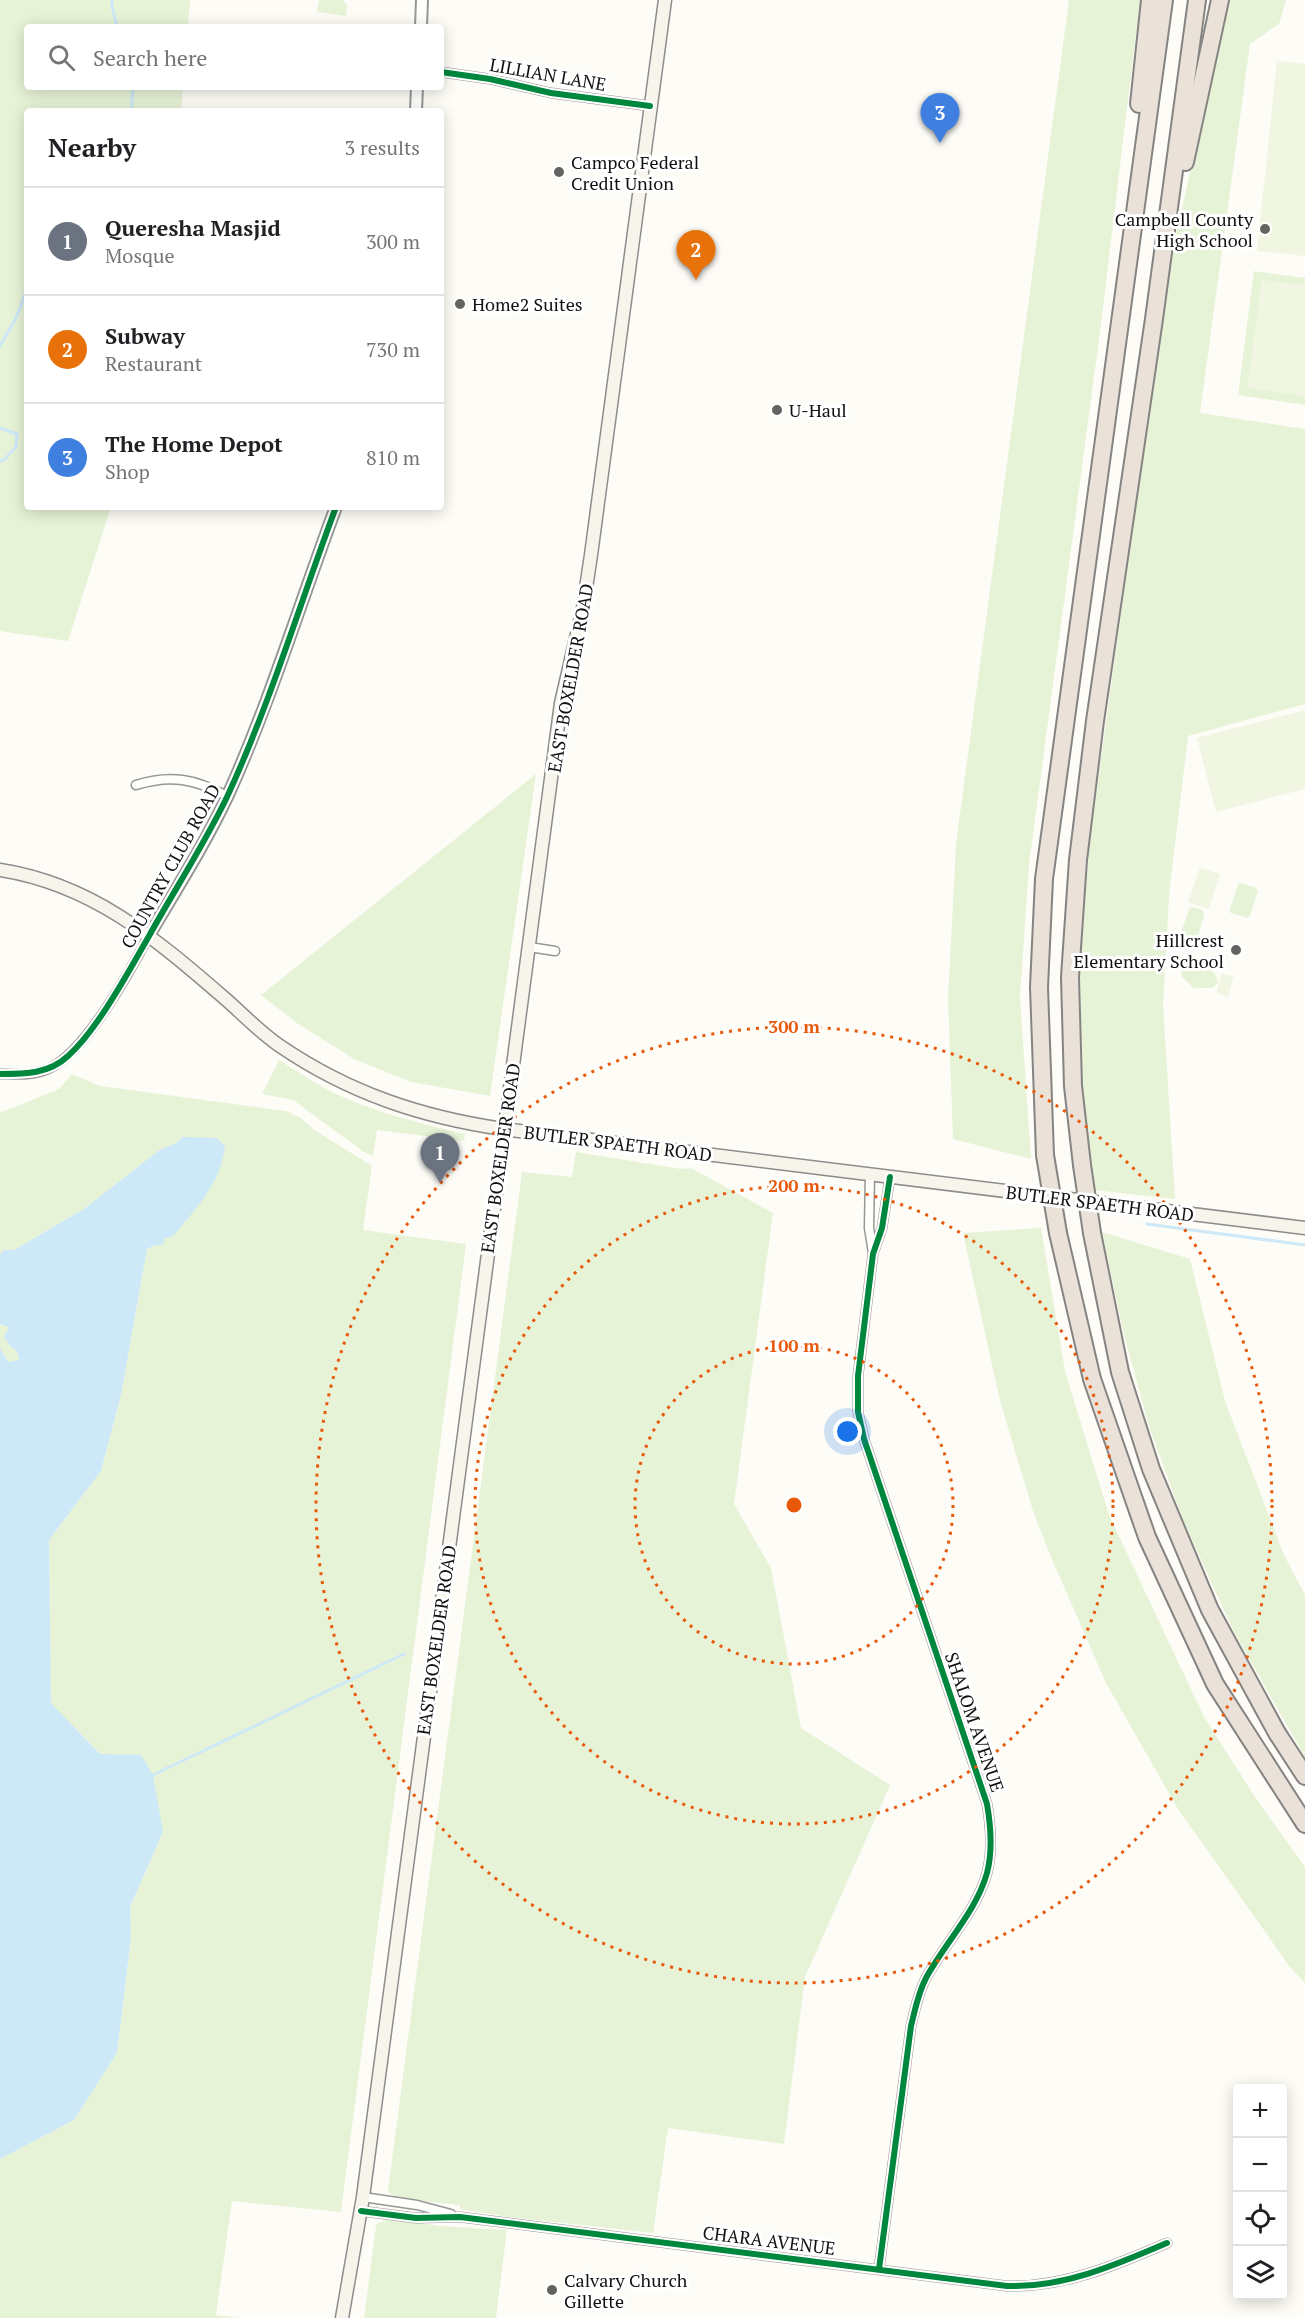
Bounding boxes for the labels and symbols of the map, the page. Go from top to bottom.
street label: LILLIAN LANE [488,52,608,96]
pin: 3 [920,94,960,143]
place label: Campco Federal Credit Union [571,150,699,195]
marker: Campco Federal Credit Union [552,165,566,179]
place label: Campbell County High School [1115,207,1254,252]
marker: Campbell County High School [1258,222,1272,236]
pin: 2 [676,230,716,280]
place label: Home2 Suites [472,292,583,316]
marker: Home2 Suites [453,297,467,311]
place label: U-Haul [789,398,847,422]
marker: U-Haul [770,403,784,417]
street label: EAST BOXELDER ROAD [542,582,598,774]
street label: COUNTRY CLUB ROAD [115,779,225,953]
place label: Hillcrest Elementary School [1073,928,1224,973]
marker: Hillcrest Elementary School [1229,943,1243,957]
text: 300 m [768,1014,820,1038]
street label: EAST BOXELDER ROAD [475,1062,525,1254]
street label: BUTLER SPAETH ROAD [523,1120,713,1166]
pin: 1 [420,1134,460,1183]
text: 200 m [768,1173,820,1197]
street label: BUTLER SPAETH ROAD [1005,1180,1195,1226]
text: 100 m [768,1333,820,1357]
your location [833,1417,862,1446]
centre of rings [784,1495,804,1515]
street label: EAST BOXELDER ROAD [411,1544,461,1736]
street label: SHALOM AVENUE [940,1649,1010,1795]
street label: CHARA AVENUE [701,2220,837,2260]
place label: Calvary Church Gillette [564,2268,688,2313]
marker: Calvary Church Gillette [545,2283,559,2297]

